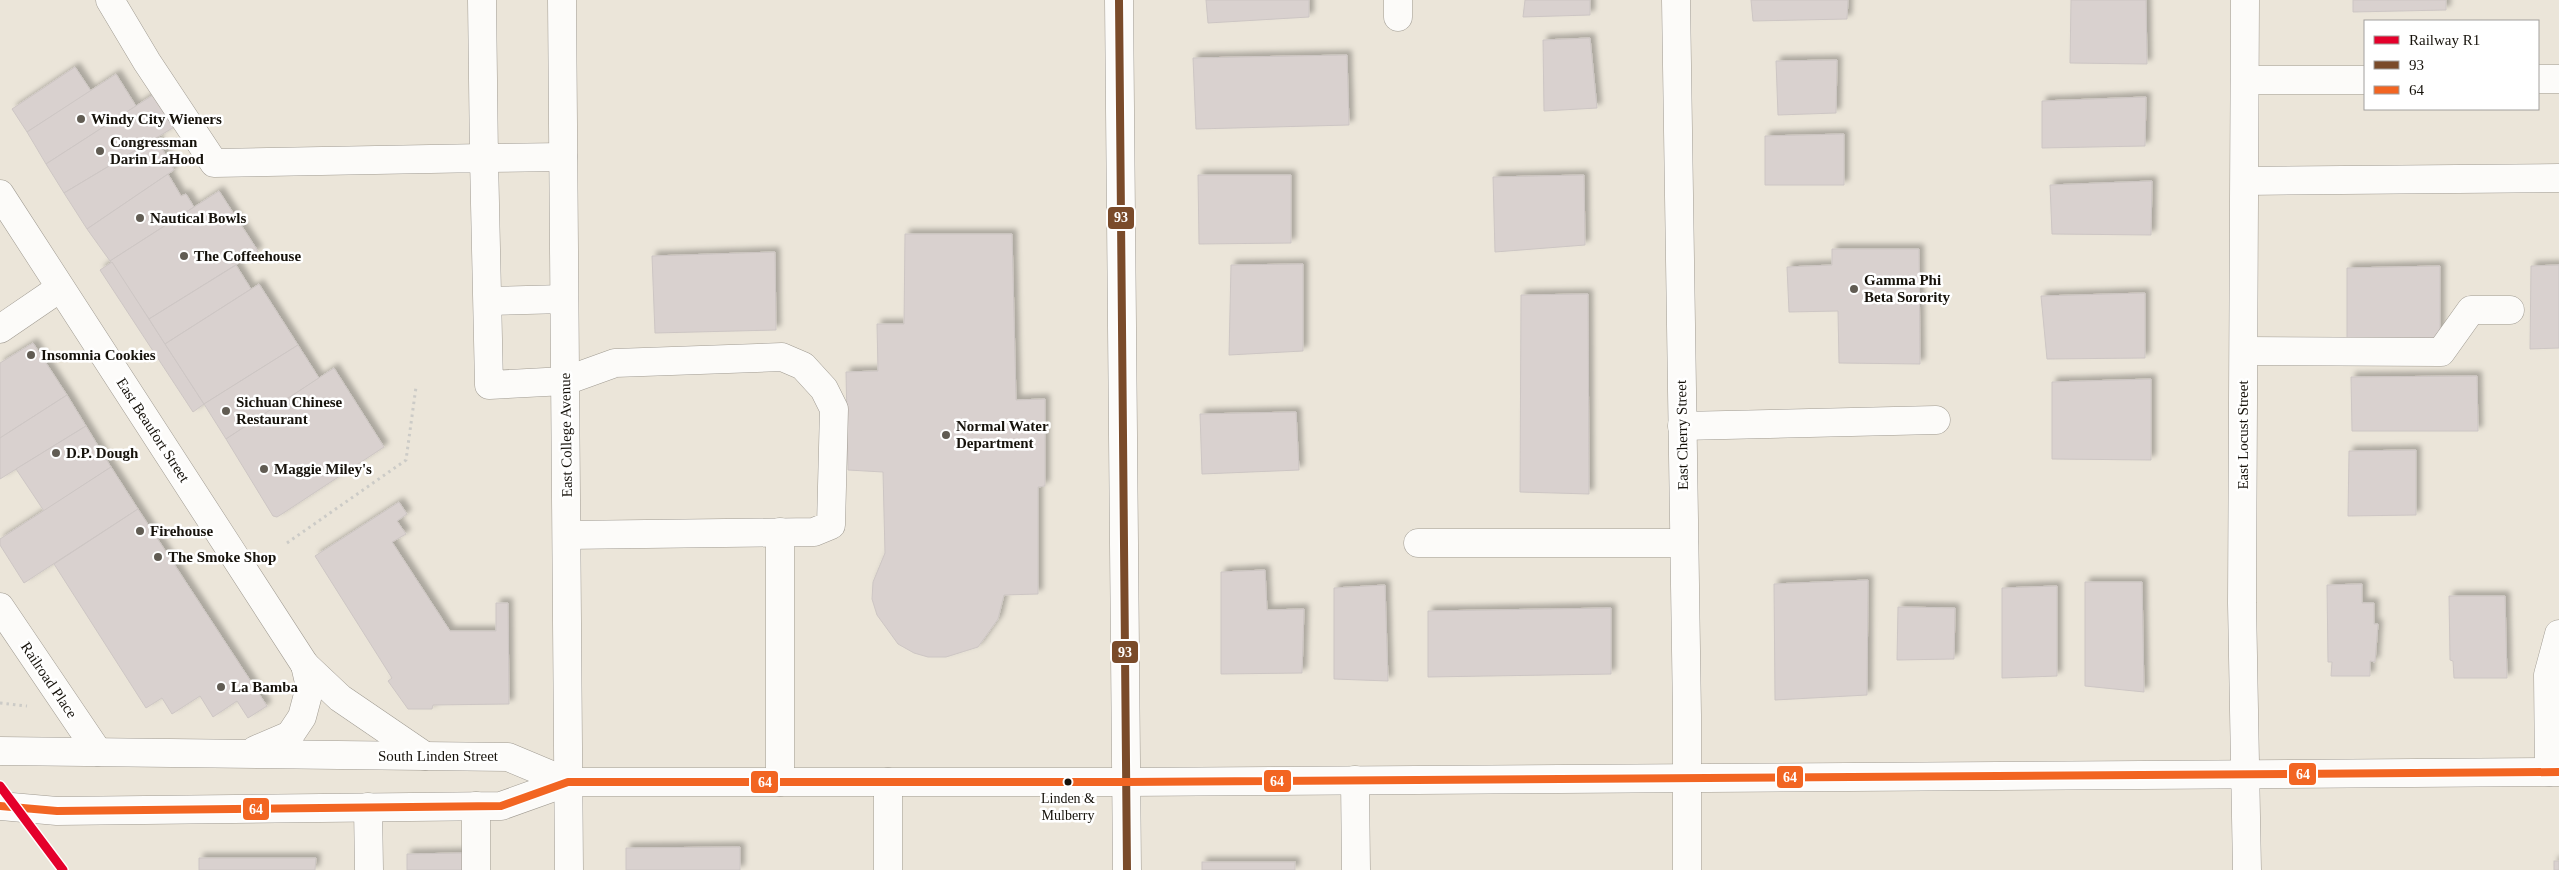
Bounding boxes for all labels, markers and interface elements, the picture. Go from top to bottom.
legend [2364,20,2539,110]
text: Railway R1 [2409,32,2480,48]
text: 93 [2409,57,2424,73]
text: 64 [2409,82,2425,98]
place label: Windy City Wieners [91,111,222,127]
marker: Windy City Wieners [75,113,87,125]
place label: Congressman Darin LaHood [110,134,204,167]
marker: Congressman Darin LaHood [94,145,106,157]
line badge: 93 [1107,206,1135,230]
place label: Nautical Bowls [150,210,246,226]
text: 93 [1114,210,1128,225]
marker: Nautical Bowls [134,212,146,224]
place label: The Coffeehouse [194,248,301,264]
marker: The Coffeehouse [178,250,190,262]
place label: Gamma Phi Beta Sorority [1864,272,1950,305]
marker: Gamma Phi Beta Sorority [1848,283,1860,295]
place label: Insomnia Cookies [41,347,156,363]
marker: Insomnia Cookies [25,349,37,361]
street label: East College Avenue [557,372,575,497]
street label: East Beaufort Street [113,375,193,486]
street label: East Cherry Street [1673,379,1691,490]
street label: East Locust Street [2235,380,2251,490]
place label: Sichuan Chinese Restaurant [236,394,343,427]
marker: Sichuan Chinese Restaurant [220,405,232,417]
place label: Normal Water Department [956,418,1049,451]
marker: Normal Water Department [940,429,952,441]
place label: D.P. Dough [66,445,139,461]
marker: D.P. Dough [50,447,62,459]
place label: Maggie Miley's [274,461,372,477]
marker: Maggie Miley's [258,463,270,475]
place label: Firehouse [150,523,213,539]
marker: Firehouse [134,525,146,537]
place label: The Smoke Shop [168,549,276,565]
marker: The Smoke Shop [152,551,164,563]
street label: Railroad Place [18,639,80,721]
line badge: 93 [1111,640,1139,664]
text: 93 [1118,645,1132,660]
place label: La Bamba [231,679,299,695]
marker: La Bamba [215,681,227,693]
street label: South Linden Street [378,748,499,764]
line badge: 64 [2288,762,2317,786]
line badge: 64 [1776,765,1804,789]
text: 64 [2296,767,2310,782]
line badge: 64 [1263,769,1292,793]
line badge: 64 [750,770,779,794]
text: 64 [1783,770,1797,785]
text: 64 [1270,774,1284,789]
text: 64 [758,775,772,790]
marker: Linden & Mulberry [1063,777,1073,787]
place label: Linden & Mulberry [1041,791,1095,823]
line badge: 64 [242,797,270,821]
text: 64 [249,802,263,817]

